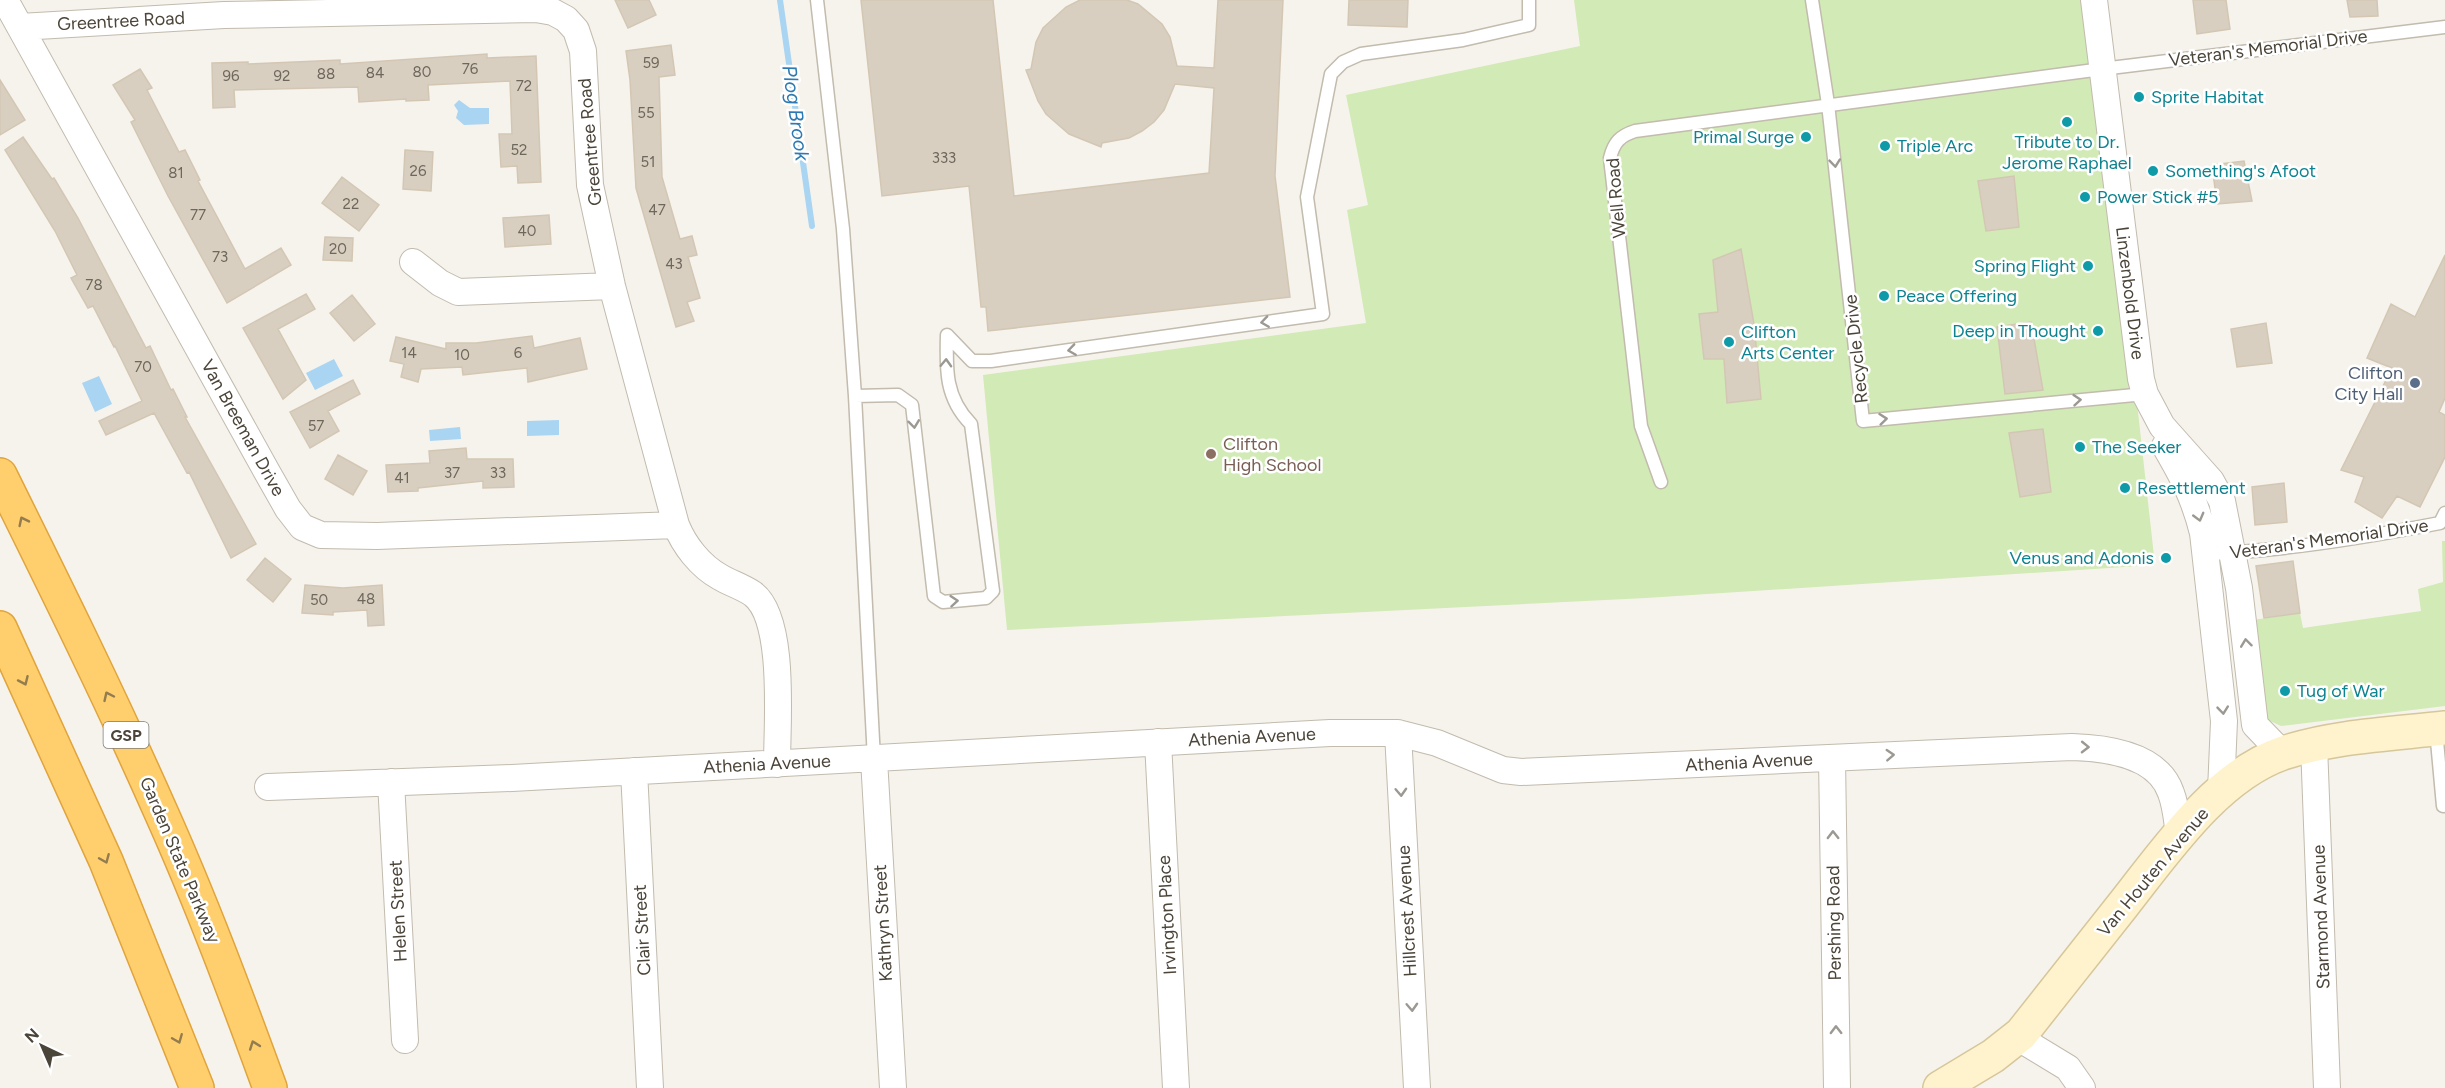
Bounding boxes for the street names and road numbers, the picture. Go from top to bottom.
street label: Greentree Road [57,7,185,35]
street label: Veteran's Memorial Drive [2167,25,2369,71]
street label: Greentree Road [573,77,607,207]
street label: Well Road [1602,157,1630,239]
street label: Linzenbold Drive [2111,225,2149,361]
street label: Recycle Drive [1839,293,1873,405]
street label: Van Breeman Drive [196,356,290,500]
street label: Veteran's Memorial Drive [2228,514,2430,564]
road number: GSP [104,722,148,748]
street label: Athenia Avenue [1188,723,1316,751]
street label: Athenia Avenue [1685,748,1813,776]
street label: Athenia Avenue [703,750,831,778]
street label: Garden State Parkway [135,774,225,947]
street label: Van Houten Avenue [2093,803,2213,941]
street label: Hillcrest Avenue [1393,844,1421,977]
street label: Starmond Avenue [2307,844,2335,990]
street label: Irvington Place [1153,854,1181,975]
street label: Helen Street [384,859,412,963]
street label: Kathryn Street [869,864,897,982]
street label: Pershing Road [1822,865,1846,981]
street label: Clair Street [629,884,655,976]

